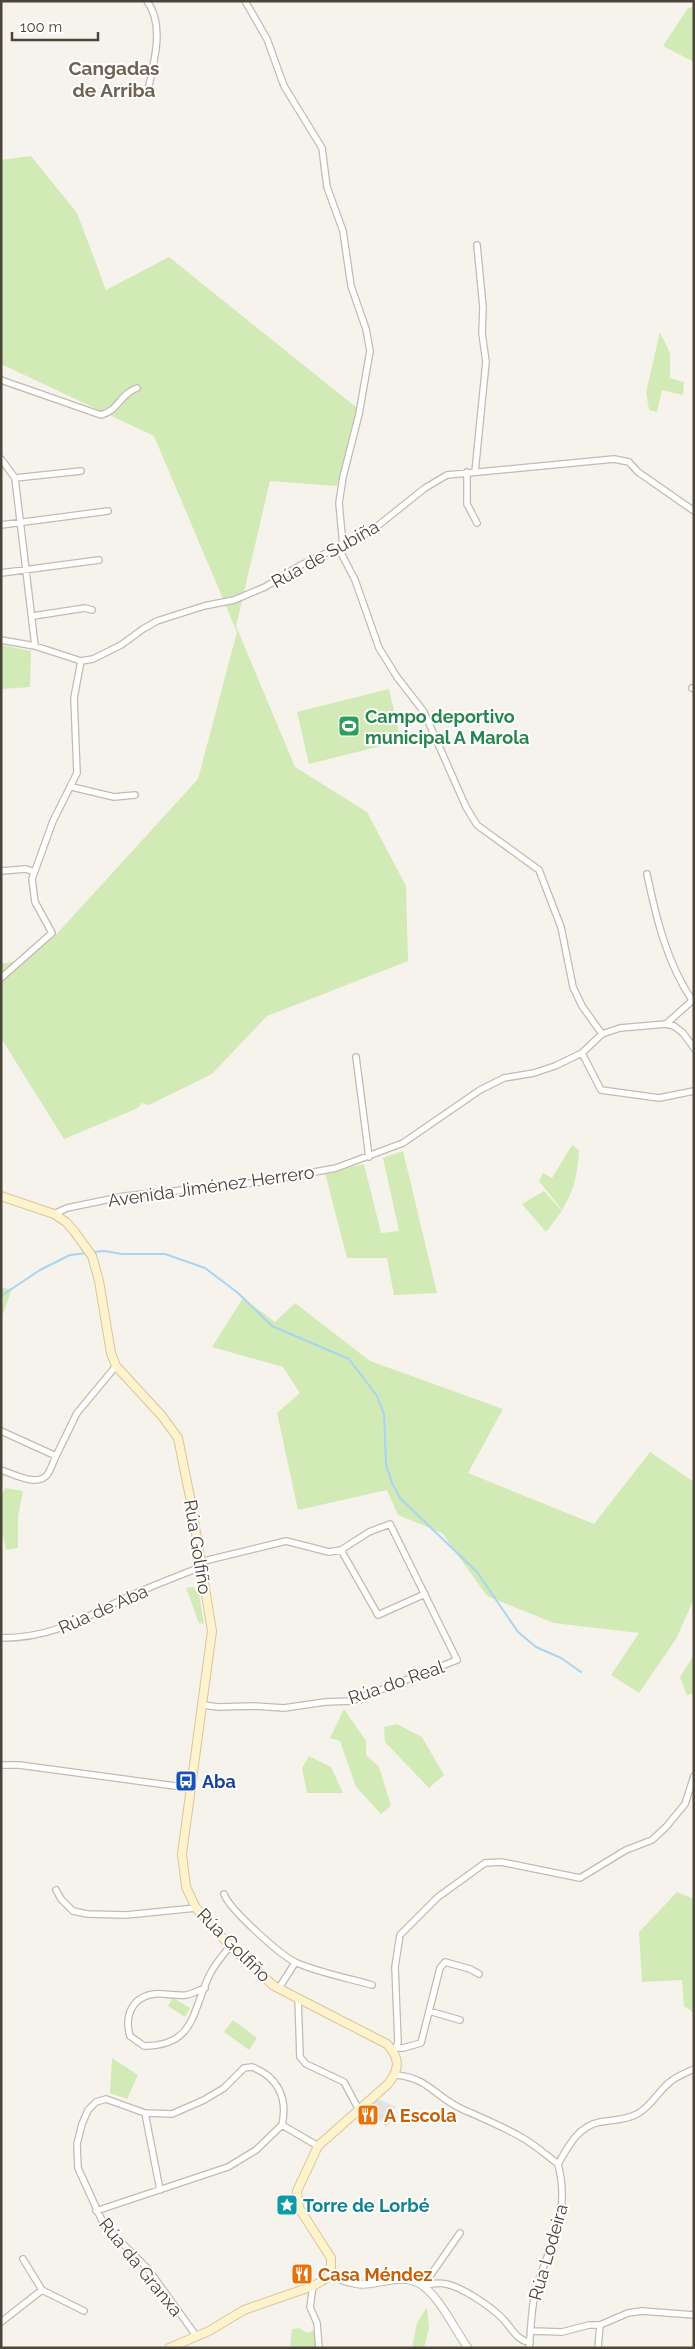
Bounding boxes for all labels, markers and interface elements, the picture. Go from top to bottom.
scale bar [12,10,99,42]
text: 100 m [20,18,62,36]
district label: Cangadas de Arriba [69,57,159,101]
street label: Rúa de Subiña [267,516,383,592]
place label: Campo deportivo municipal A Marola [365,706,529,748]
sports icon: Campo deportivo municipal A Marola [337,714,361,738]
street label: Avenida Jiménez Herrero [106,1161,316,1211]
street label: Rúa Golfiño [180,1498,216,1596]
street label: Rúa de Aba [55,1580,151,1638]
street label: Rúa do Real [345,1656,447,1708]
bus stop icon: Aba [174,1769,198,1793]
place label: Aba [202,1771,236,1792]
street label: Rúa Golfiño [193,1904,275,1986]
restaurant icon: A Escola [356,2103,380,2127]
place label: A Escola [384,2105,457,2126]
place icon: Torre de Lorbé [275,2193,299,2217]
place label: Torre de Lorbé [303,2195,430,2216]
street label: Rúa Lodeira [524,2201,572,2303]
street label: Rúa da Granxa [95,2214,187,2320]
restaurant icon: Casa Méndez [290,2262,314,2286]
place label: Casa Méndez [318,2264,433,2285]

